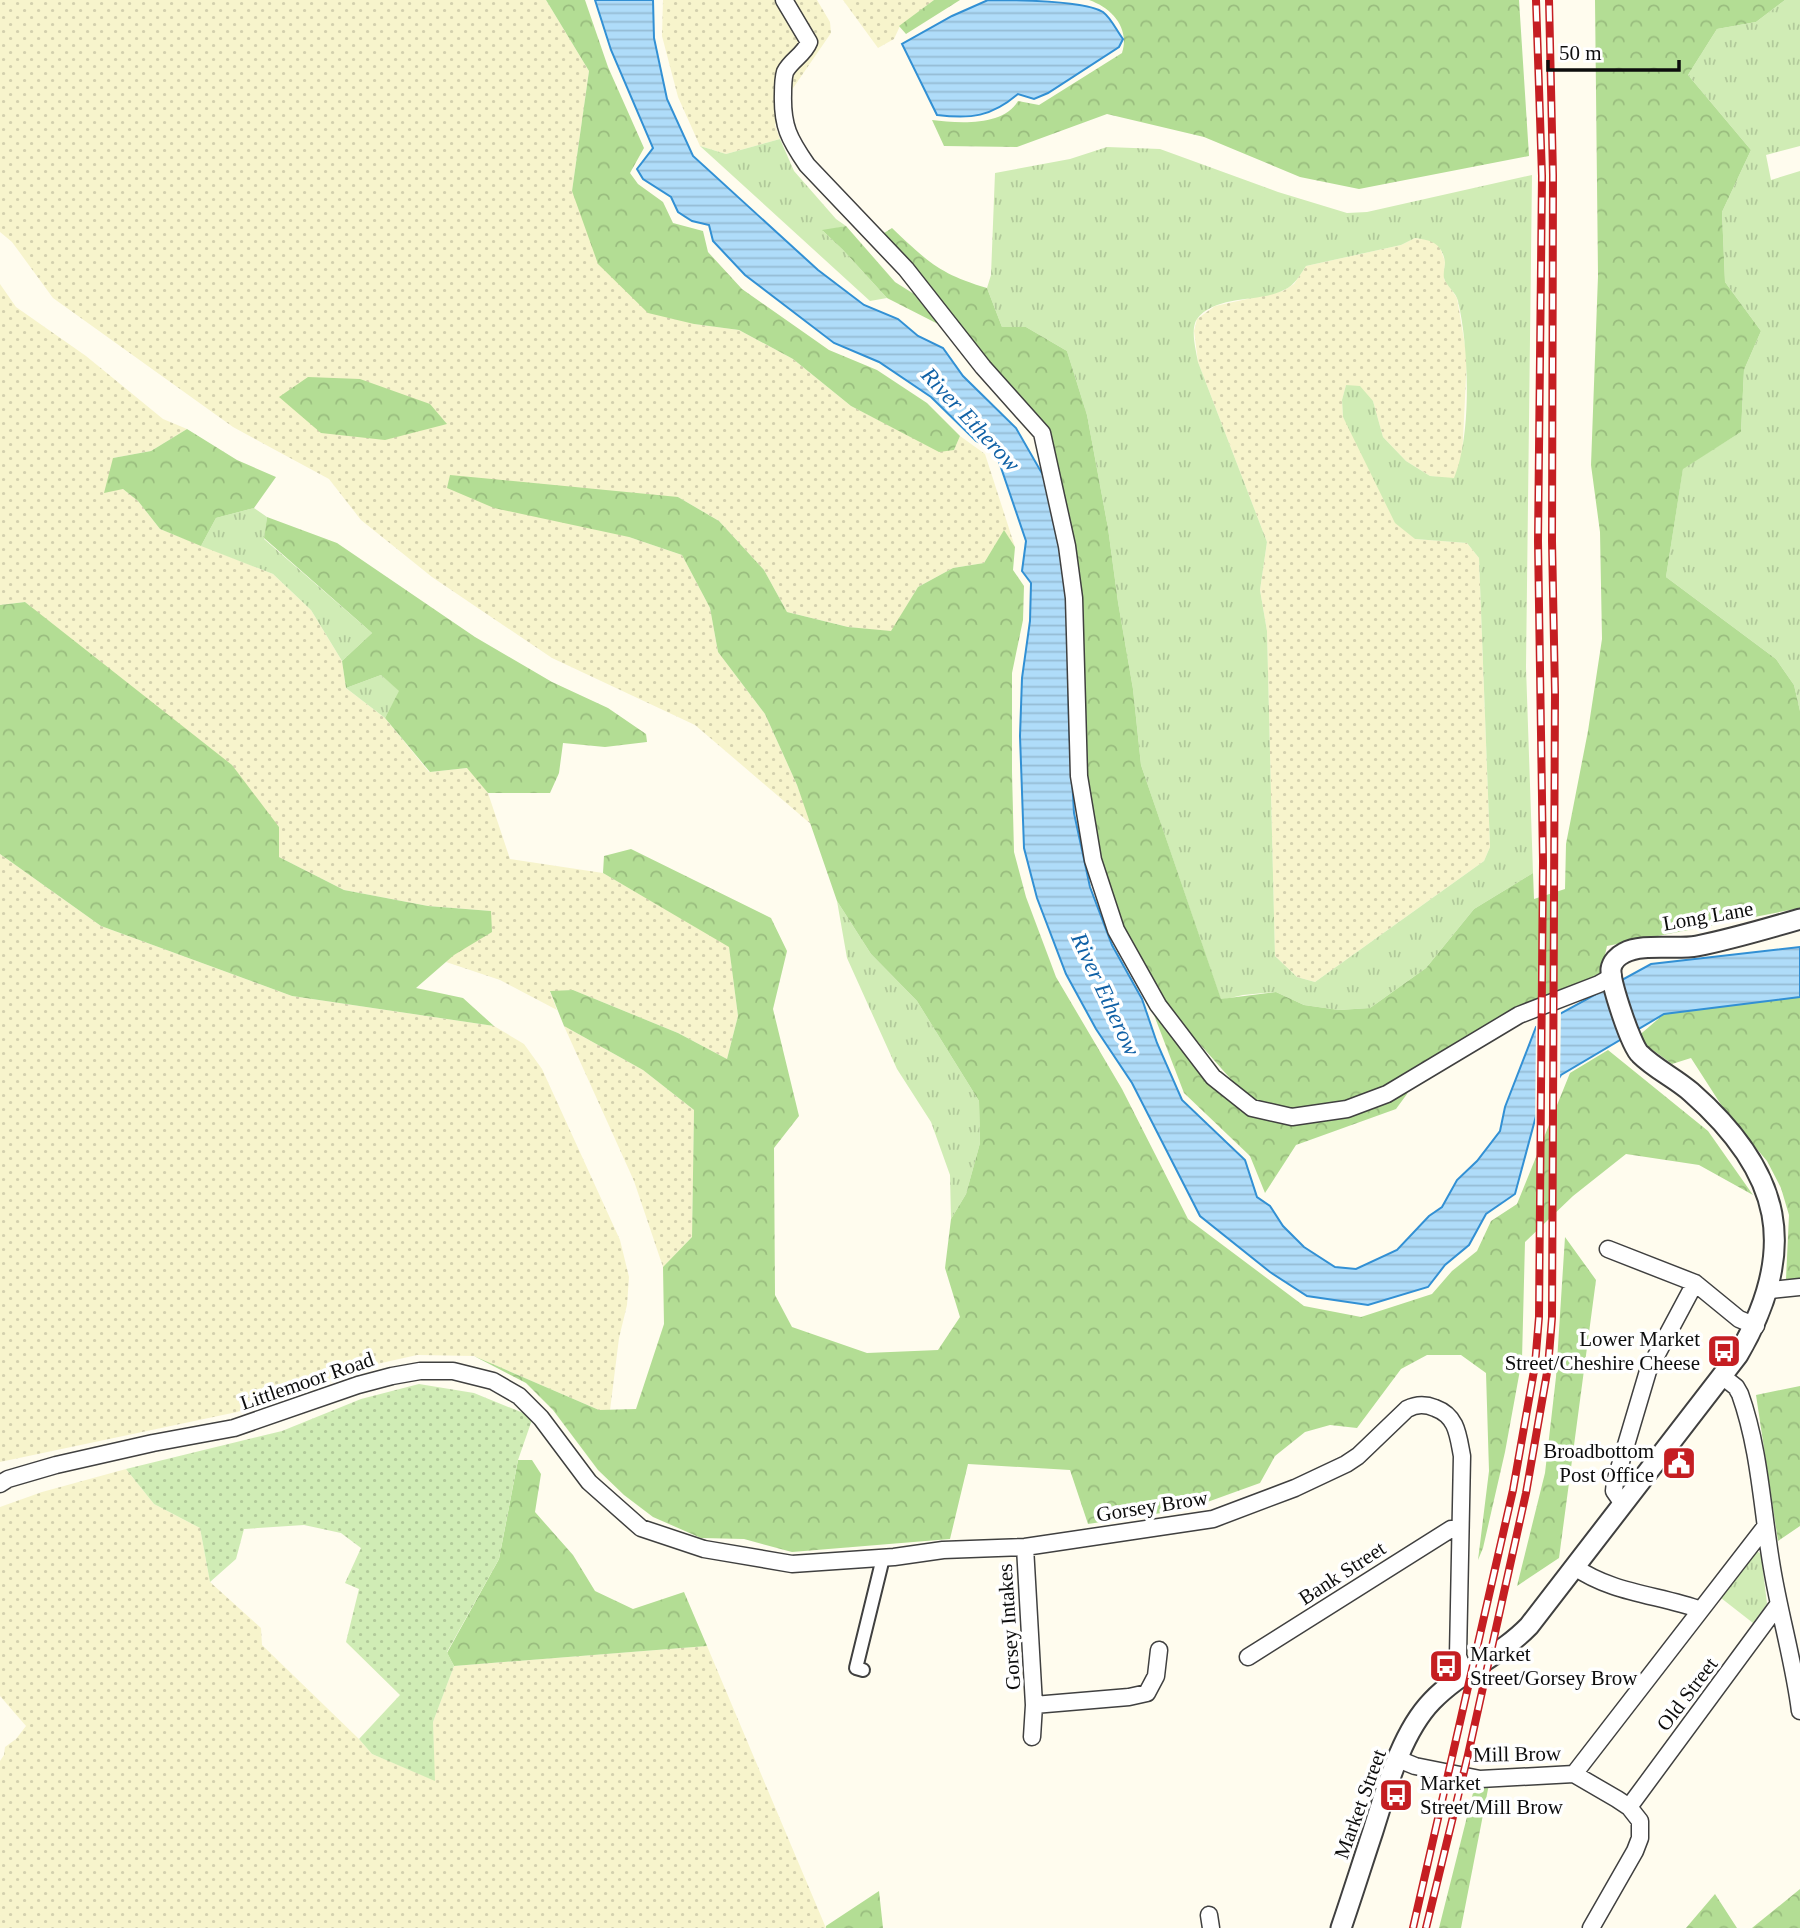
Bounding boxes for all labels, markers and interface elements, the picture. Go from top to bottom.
scale bar [1548,28,1679,72]
text: 50 m [1559,41,1602,65]
water label: River Etherow [916,362,1025,477]
street label: Long Lane [1661,896,1755,936]
water label: River Etherow [1066,928,1145,1060]
place label: Lower Market Street/Cheshire Cheese [1505,1327,1700,1375]
bus stop icon: Lower Market Street/Cheshire Cheese [1705,1332,1743,1370]
street label: Littlemoor Road [237,1347,377,1415]
place label: Broadbottom Post Office [1543,1439,1654,1487]
public building icon: Broadbottom Post Office [1660,1444,1698,1482]
street label: Gorsey Brow [1095,1485,1210,1527]
street label: Bank Street [1294,1536,1390,1610]
street label: Gorsey Intakes [993,1563,1025,1691]
place label: Market Street/Gorsey Brow [1470,1642,1638,1690]
bus stop icon: Market Street/Gorsey Brow [1427,1647,1465,1685]
street label: Old Street [1652,1652,1722,1735]
street label: Mill Brow [1473,1741,1562,1767]
street label: Market Street [1329,1746,1391,1862]
place label: Market Street/Mill Brow [1420,1771,1564,1819]
bus stop icon: Market Street/Mill Brow [1377,1776,1415,1814]

